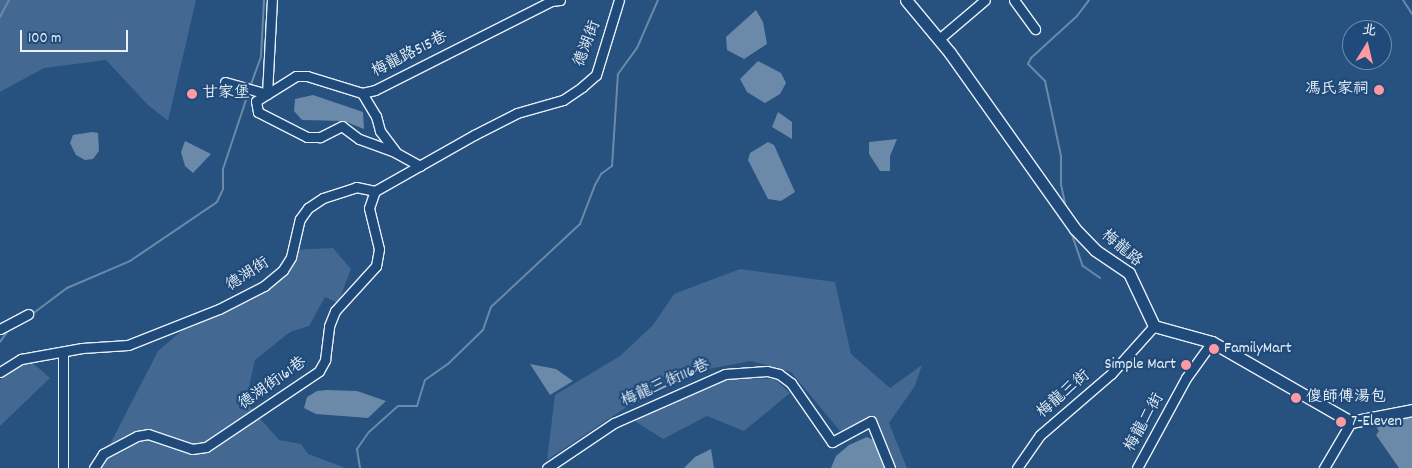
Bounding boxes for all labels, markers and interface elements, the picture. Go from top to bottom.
street label: 德湖街 [570,18,606,70]
scale bar [22,20,130,52]
north arrow [1342,20,1392,70]
text: 北 [1361,20,1378,42]
text: 100 m [28,28,61,50]
street label: 梅龍路515巷 [369,28,451,82]
place label: 馮氏家祠 [1305,80,1369,100]
place label: 甘家堡 [202,84,250,104]
marker: 馮氏家祠 [1373,84,1385,96]
marker: 甘家堡 [186,88,198,100]
street label: 梅龍路 [1096,226,1146,272]
street label: 德湖街 [223,254,273,296]
place label: FamilyMart [1224,339,1292,359]
marker: FamilyMart [1208,343,1220,355]
street label: 德湖街161巷 [235,354,311,414]
place label: Simple Mart [1104,355,1176,375]
street label: 梅龍三街116巷 [619,356,713,412]
marker: Simple Mart [1180,359,1192,371]
street label: 梅龍三街 [1034,367,1094,423]
place label: 傻師傅湯包 [1306,388,1386,408]
street label: 梅龍二街 [1121,390,1169,456]
marker: 傻師傅湯包 [1290,392,1302,404]
place label: 7-Eleven [1351,412,1402,432]
marker: 7-Eleven [1335,416,1347,428]

